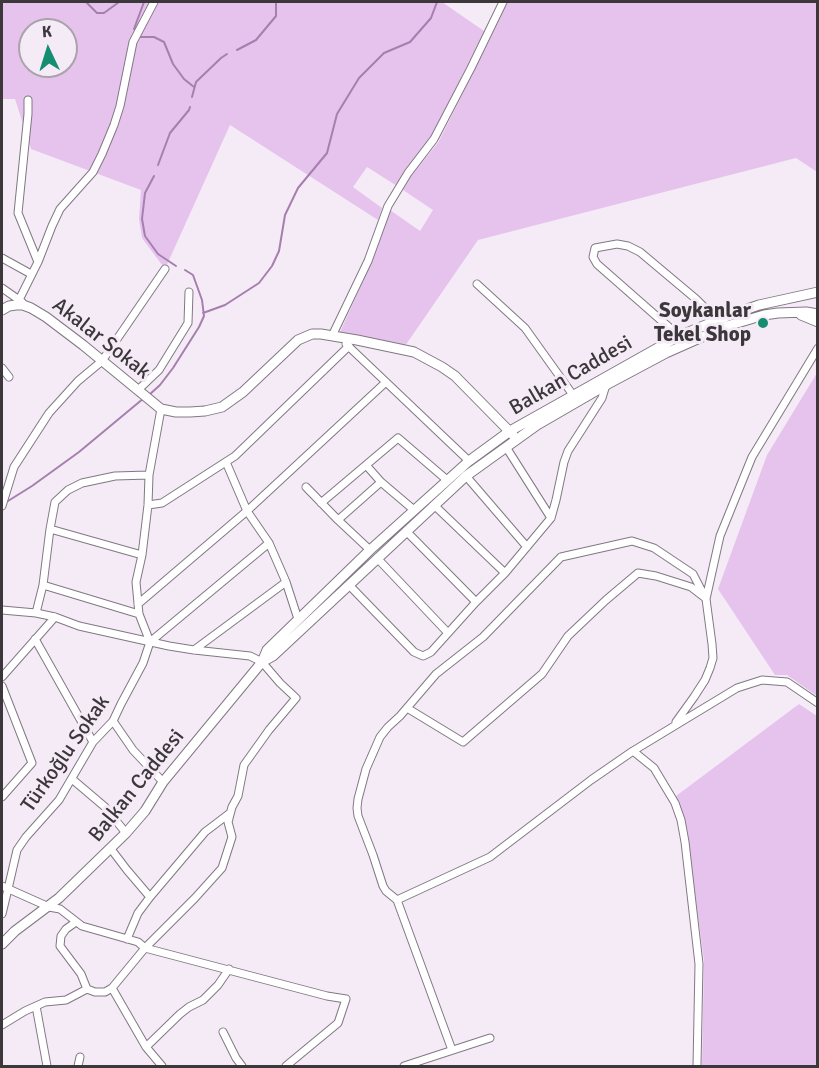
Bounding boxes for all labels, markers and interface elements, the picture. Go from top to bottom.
north arrow [18,18,78,78]
text: K [41,22,53,42]
street label: Akalar Sokak [47,293,155,385]
place label: Soykanlar Tekel Shop [654,298,751,348]
marker: Soykanlar Tekel Shop [756,316,770,330]
street label: Balkan Caddesi [505,331,637,421]
street label: Türkoğlu Sokak [16,691,116,817]
street label: Balkan Caddesi [84,725,190,847]

